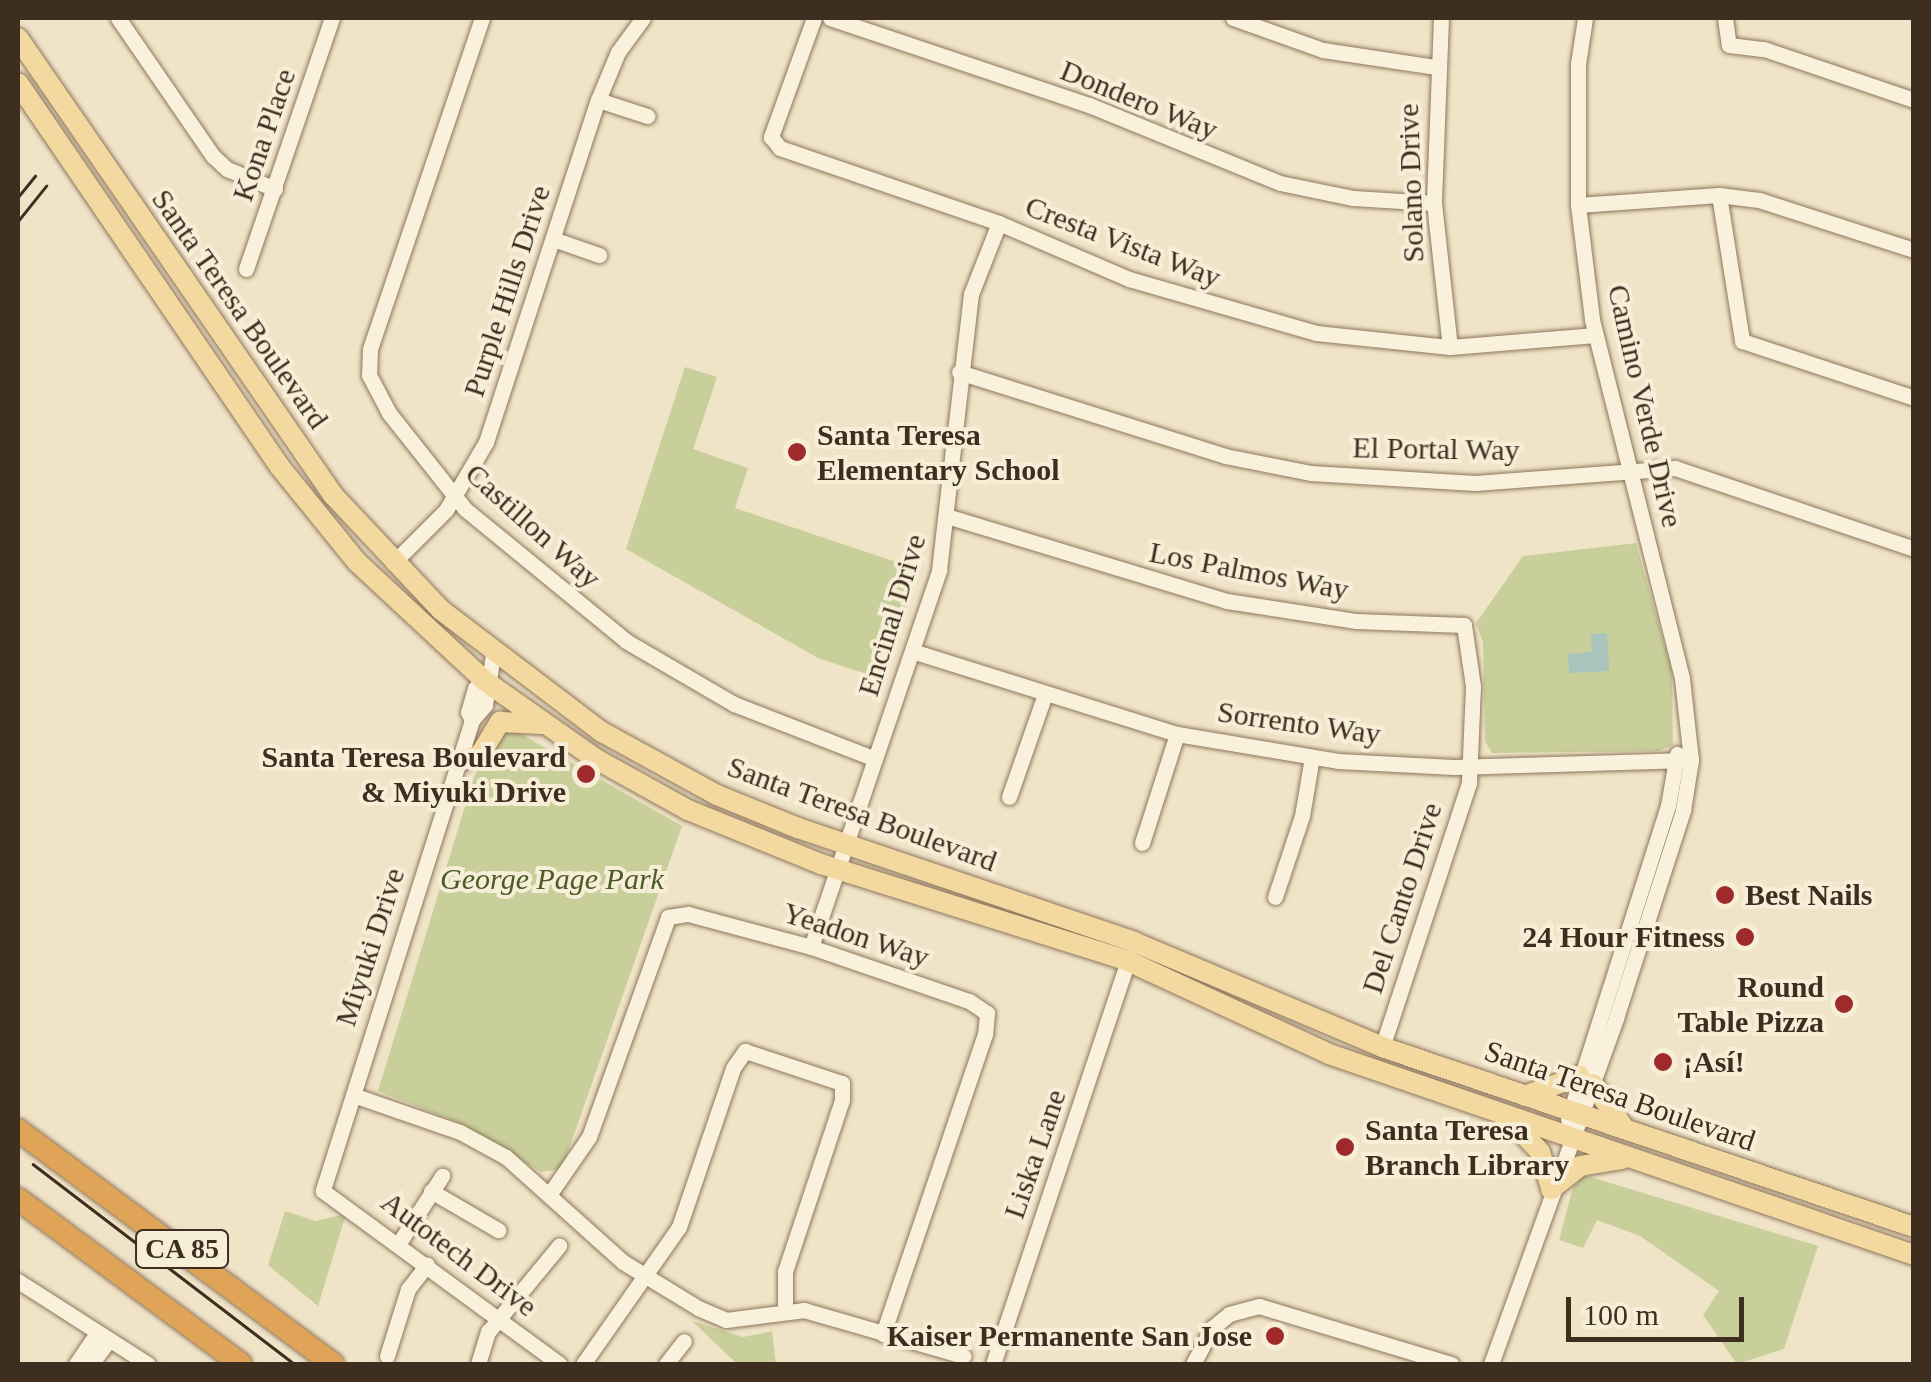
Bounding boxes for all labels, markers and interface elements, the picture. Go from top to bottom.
street label: Dondero Way [1055,52,1223,148]
street label: Kona Place [225,64,303,206]
street label: Solano Drive [1390,103,1432,263]
street label: Purple Hills Drive [456,181,558,401]
street label: Santa Teresa Boulevard [144,182,336,436]
street label: Cresta Vista Way [1020,188,1226,296]
street label: Camino Verde Drive [1600,281,1690,531]
place label: Santa Teresa Elementary School [817,417,1059,488]
street label: El Portal Way [1352,430,1520,468]
marker: Santa Teresa Elementary School [786,441,808,463]
street label: Castillon Way [458,456,608,596]
street label: Encinal Drive [850,530,934,700]
street label: Los Palmos Way [1146,534,1352,608]
street label: Sorrento Way [1215,694,1383,752]
place label: Santa Teresa Boulevard & Miyuki Drive [261,739,566,810]
street label: Santa Teresa Boulevard [722,748,1002,880]
marker: Santa Teresa Boulevard & Miyuki Drive [575,763,597,785]
street label: Del Canto Drive [1354,798,1450,998]
park label: George Page Park [440,861,664,897]
street label: Miyuki Drive [328,863,412,1031]
place label: Best Nails [1745,877,1872,913]
marker: Best Nails [1714,884,1736,906]
street label: Yeadon Way [778,894,934,976]
place label: 24 Hour Fitness [1522,919,1725,955]
marker: 24 Hour Fitness [1734,926,1756,948]
place label: Round Table Pizza [1678,969,1824,1040]
marker: Round Table Pizza [1833,993,1855,1015]
street label: Santa Teresa Boulevard [1480,1033,1760,1159]
place label: ¡Así! [1683,1044,1745,1080]
marker: ¡Así! [1652,1051,1674,1073]
street label: Liska Lane [996,1085,1074,1223]
place label: Santa Teresa Branch Library [1365,1112,1569,1182]
marker: Santa Teresa Branch Library [1334,1136,1356,1158]
street label: Autotech Drive [374,1184,544,1324]
road number: CA 85 [132,1226,232,1272]
scale bar [1571,1277,1748,1339]
text: 100 m [1583,1298,1659,1331]
place label: Kaiser Permanente San Jose [886,1318,1252,1354]
marker: Kaiser Permanente San Jose [1262,1323,1288,1349]

